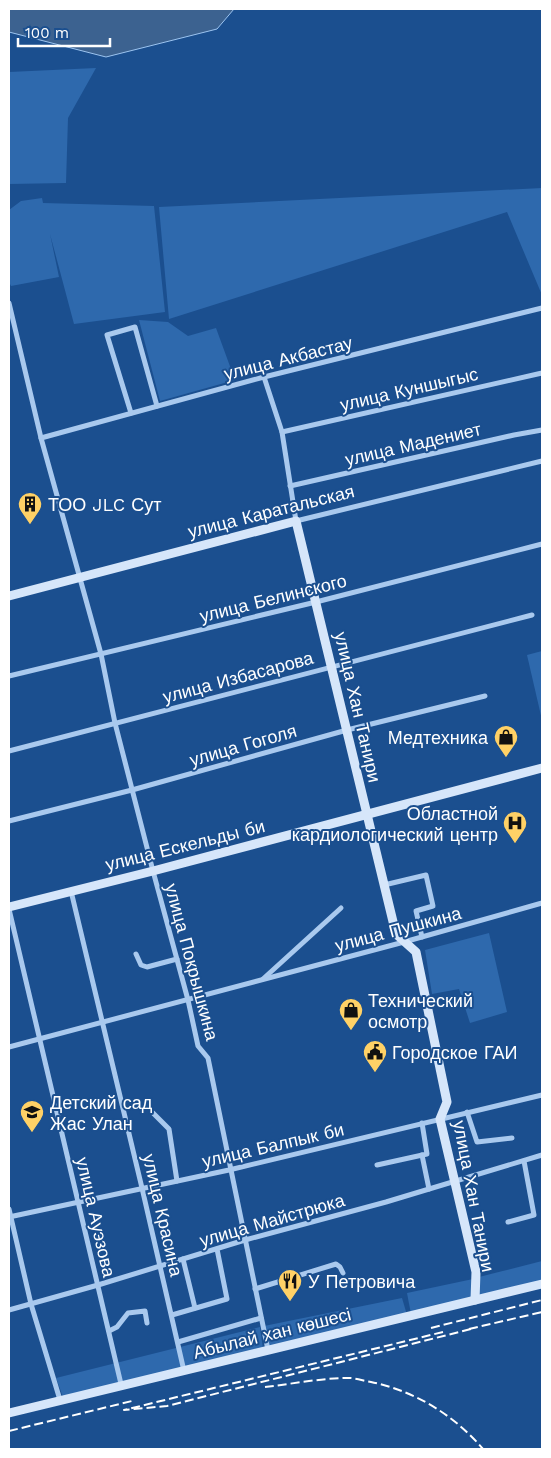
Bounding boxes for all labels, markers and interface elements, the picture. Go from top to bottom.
scale bar [18,15,110,47]
text: 100 m [25,24,69,42]
street label: улица Акбастау [222,332,354,384]
street label: улица Куншыгыс [338,363,480,415]
street label: улица Мадениет [343,418,483,470]
street label: улица Каратальская [186,480,356,542]
building icon: ТОО JLC Сут [17,491,43,525]
place label: ТОО JLC Сут [48,494,162,515]
street label: улица Белинского [197,570,349,626]
street label: улица Хан Танири [330,630,386,784]
street label: улица Избасарова [160,647,316,707]
street label: улица Гоголя [187,720,299,770]
shop icon: Медтехника [493,724,519,758]
place label: Медтехника [388,727,489,748]
place label: Областной кардиологический центр [292,803,498,845]
hospital icon: Областной кардиологический центр [502,810,528,844]
street label: улица Ескельды би [103,815,267,875]
street label: улица Покрышкина [161,881,223,1044]
street label: улица Пушкина [333,902,464,956]
place label: Технический осмотр [368,990,473,1032]
shop icon: Технический осмотр [338,997,364,1031]
public building icon: Городское ГАИ [362,1039,388,1073]
place label: Городское ГАИ [392,1042,517,1063]
place label: Детский сад Жас Улан [50,1092,153,1134]
school or university icon: Детский сад Жас Улан [19,1099,45,1133]
street label: улица Балпык би [200,1118,346,1172]
street label: улица Хан Танири [449,1118,499,1274]
street label: улица Красина [139,1152,188,1279]
street label: улица Ауэзова [72,1155,120,1280]
street label: улица Майстрюка [197,1189,348,1251]
restaurant icon: У Петровича [277,1268,303,1302]
place label: У Петровича [308,1271,416,1292]
street label: Абылай хан көшесі [191,1303,353,1363]

